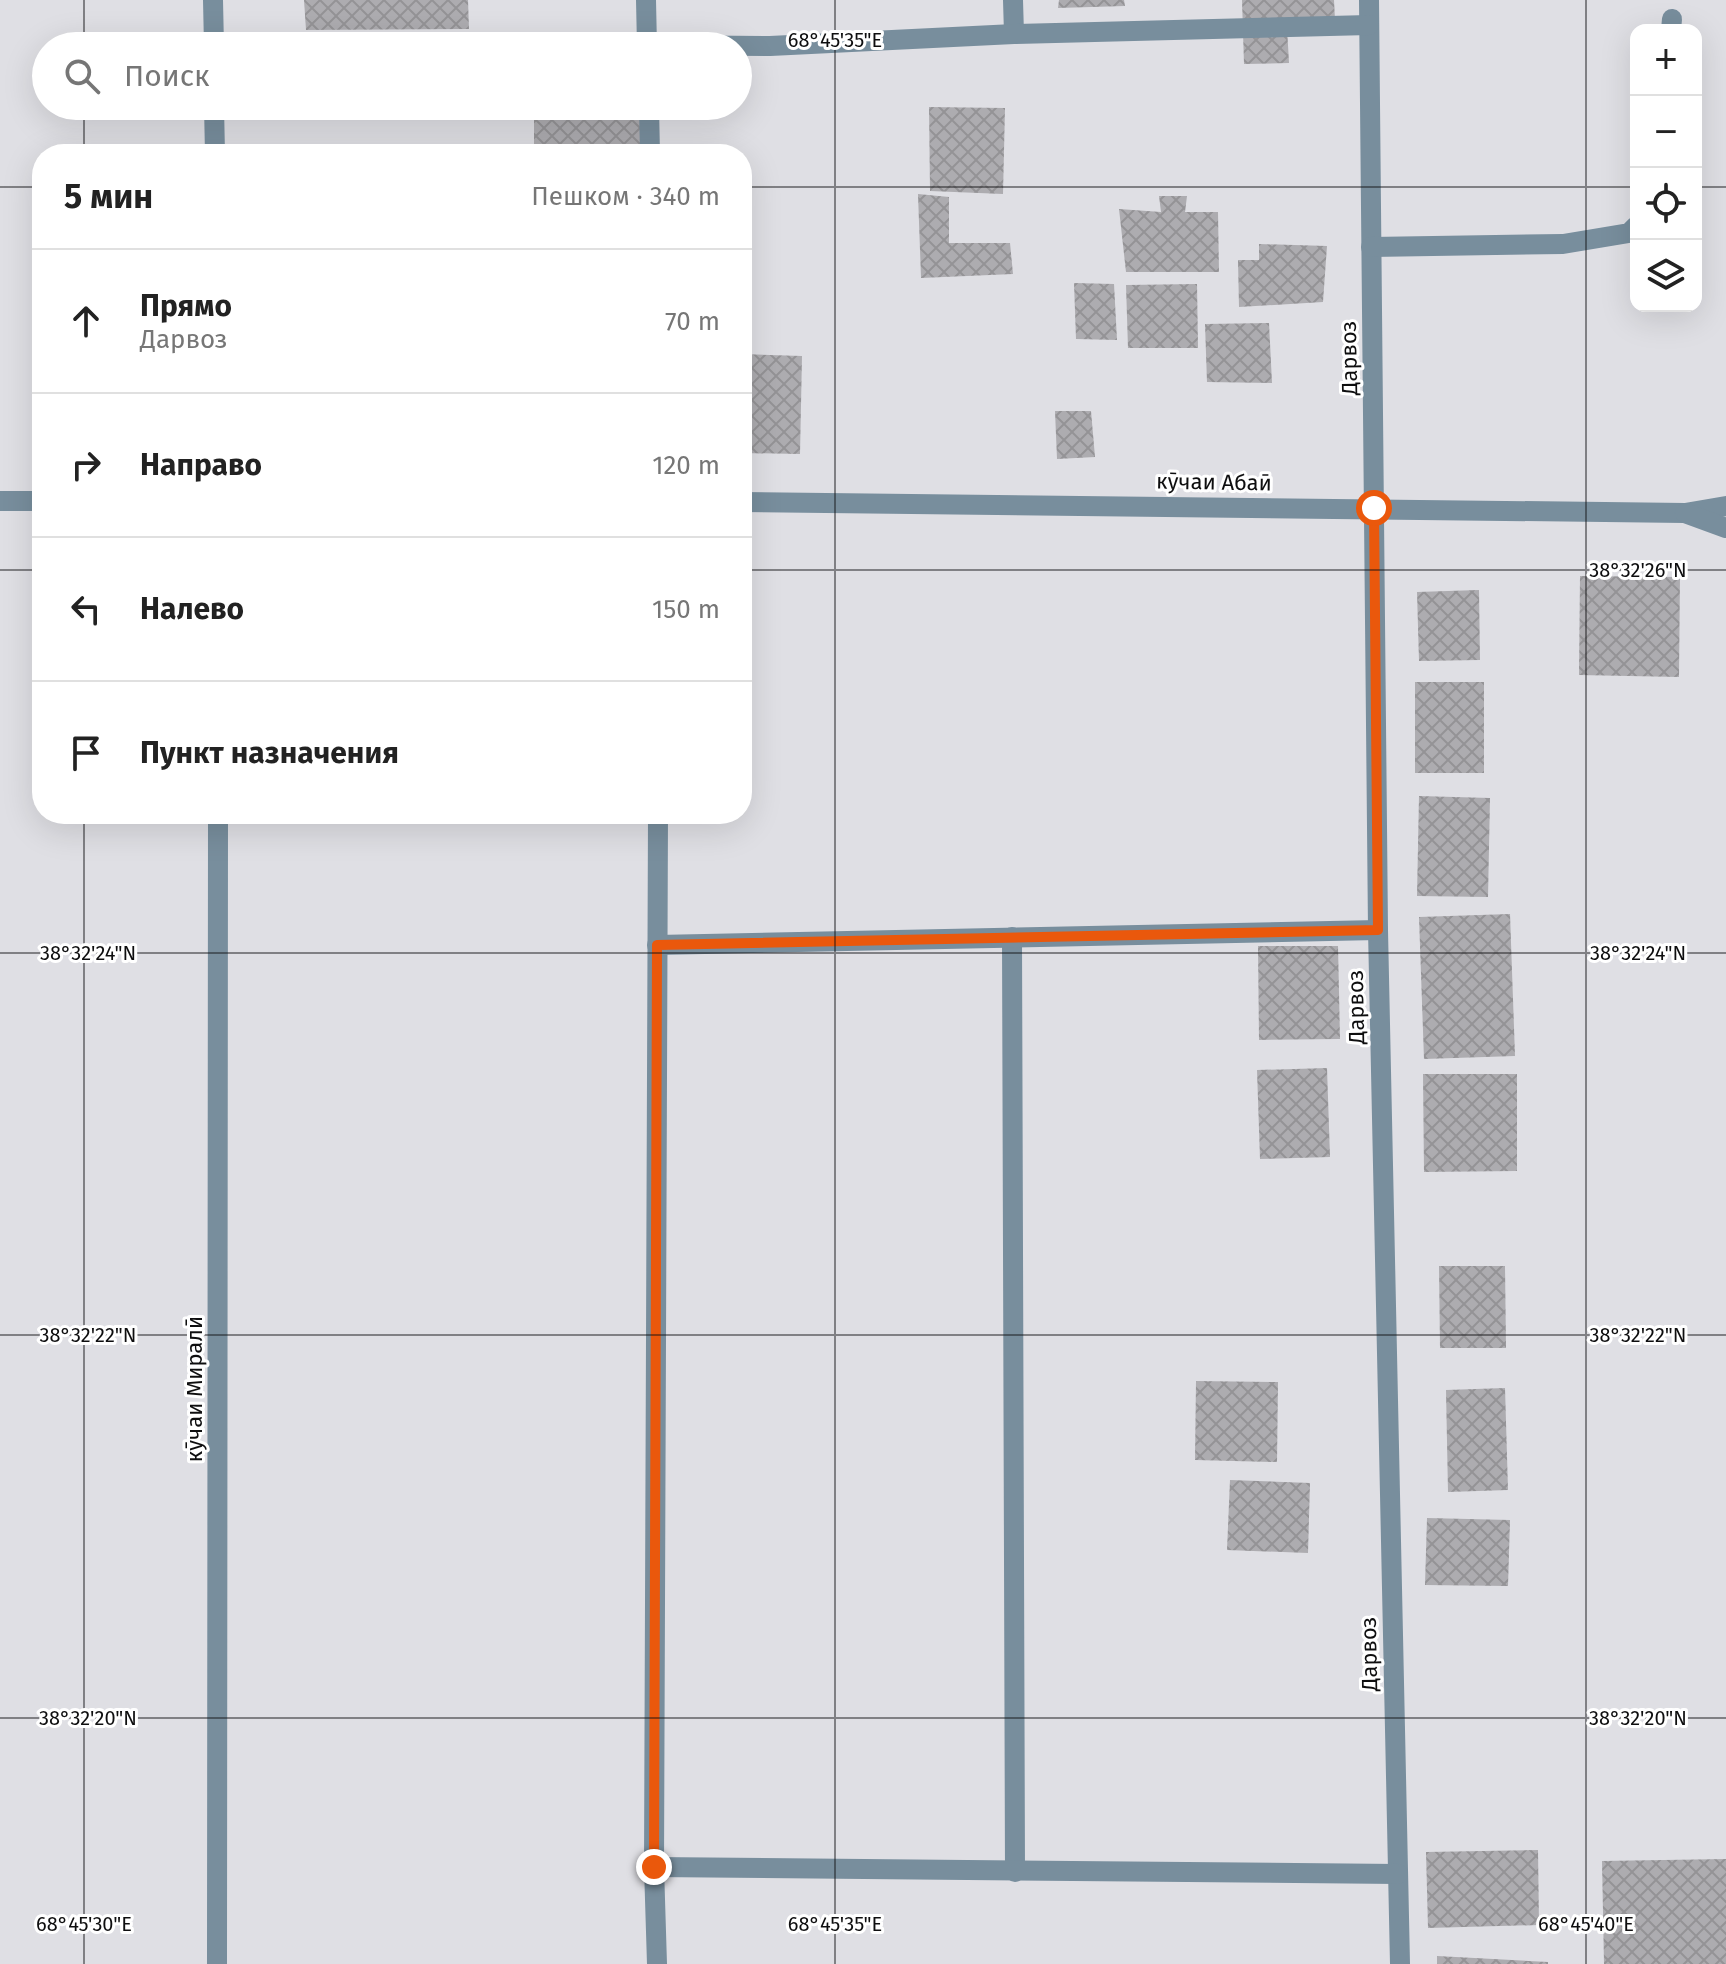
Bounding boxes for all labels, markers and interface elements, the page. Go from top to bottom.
map controls [1630,24,1702,312]
button: + [1630,24,1702,96]
text: 68°45'35"E [788,28,882,52]
search box [32,32,752,120]
icon: search [60,54,104,98]
text: Поиск [124,58,210,94]
button: − [1630,96,1702,168]
button: locate [1630,168,1702,240]
text: 5 мин [64,176,153,217]
text: Пешком · 340 m [531,181,720,212]
button: layers [1630,240,1702,312]
text: Прямо [140,288,232,324]
icon: ahead [64,299,108,343]
text: 70 m [665,306,720,337]
street label: Дарвоз [1335,321,1363,396]
text: Дарвоз [140,324,228,355]
icon: right [64,443,108,487]
text: Направо [140,447,262,483]
text: 120 m [652,450,720,481]
street label: кӯчаи Абаӣ [1156,467,1272,497]
route start [1356,490,1392,526]
text: 38°32'26"N [1589,558,1687,582]
icon: left [64,587,108,631]
text: Налево [140,591,244,627]
text: 150 m [652,594,720,625]
icon: arrive [64,731,108,775]
text: Пункт назначения [140,735,399,771]
text: 38°32'24"N [40,941,136,965]
text: 38°32'24"N [1590,941,1686,965]
street label: Дарвоз [1342,970,1370,1045]
street label: кӯчаи Миралӣ [181,1316,208,1462]
text: 38°32'22"N [40,1323,136,1347]
text: 38°32'22"N [1590,1323,1686,1347]
street label: Дарвоз [1355,1617,1383,1692]
text: 38°32'20"N [39,1706,137,1730]
text: 38°32'20"N [1589,1706,1687,1730]
route end [636,1849,672,1885]
text: 68°45'30"E [36,1912,132,1936]
text: 68°45'35"E [788,1912,882,1936]
text: 68°45'40"E [1538,1912,1634,1936]

